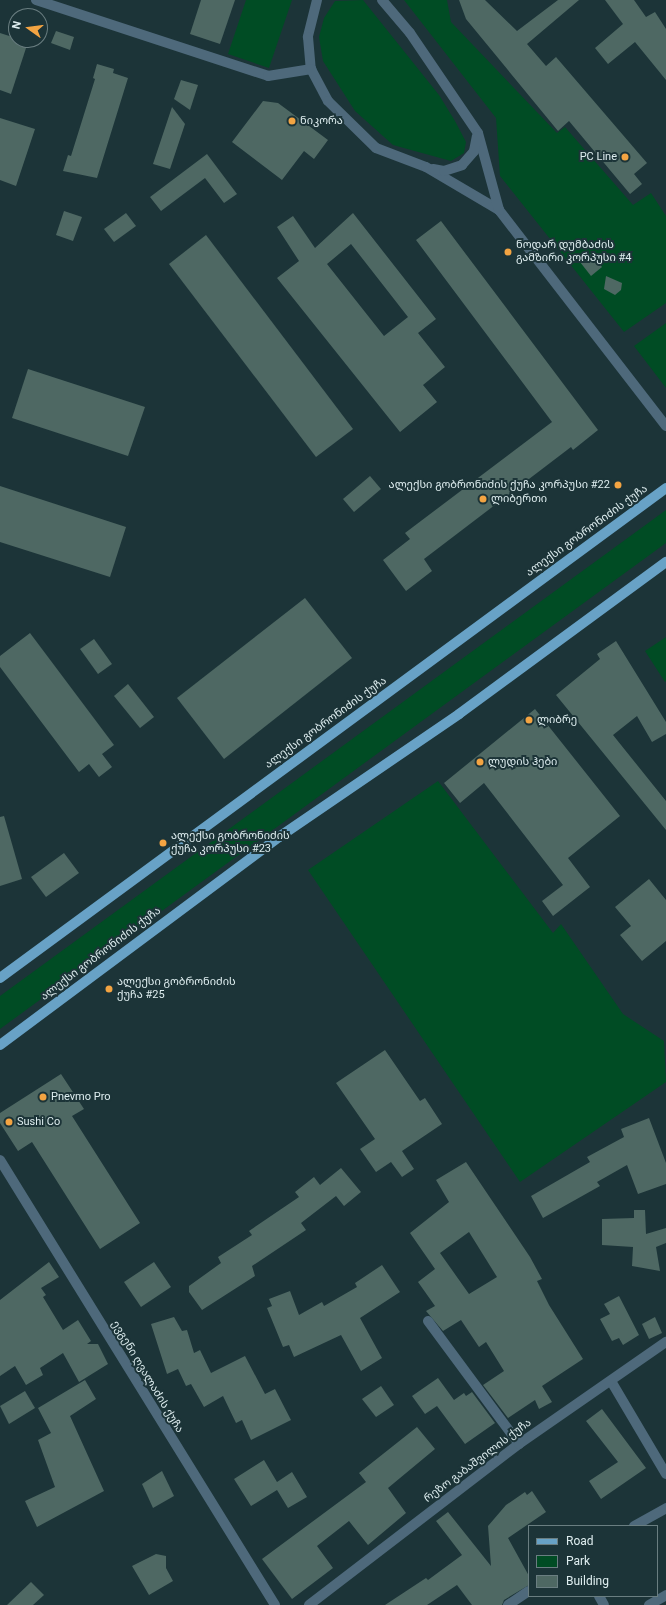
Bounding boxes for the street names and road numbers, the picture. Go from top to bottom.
street label: ალექსი გობრონიძის ქუჩა [524,482,650,580]
street label: ალექსი გობრონიძის ქუჩა [263,674,389,772]
street label: ალექსი გობრონიძის ქუჩა [38,904,164,1004]
street label: ევგენი ღვალაძის ქუჩა [108,1318,186,1436]
street label: რეზო გაბაშვილის ქუჩა [422,1416,534,1506]

